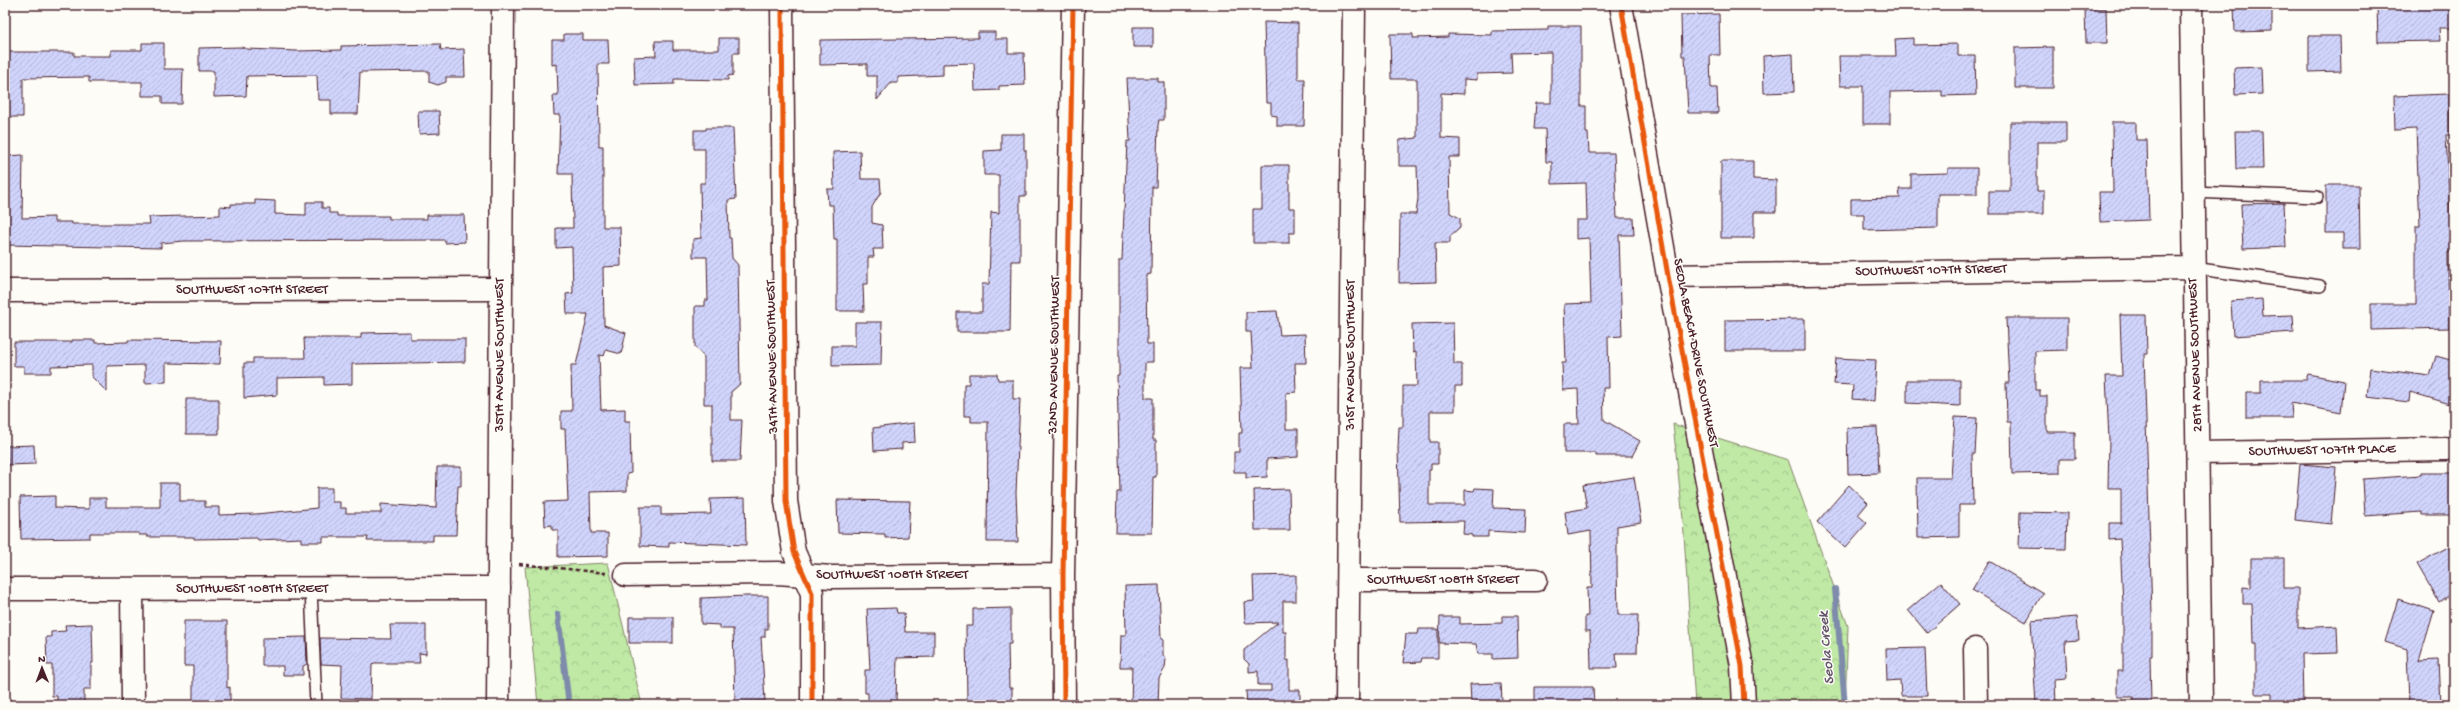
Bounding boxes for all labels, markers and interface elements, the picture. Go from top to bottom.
street label: SEOLA BEACH DRIVE SOUTHWEST [1668,257,1722,449]
street label: SOUTHWEST 107TH STREET [1855,261,2008,281]
street label: 32ND AVENUE SOUTHWEST [1045,275,1065,435]
street label: 35TH AVENUE SOUTHWEST [492,277,509,433]
street label: 28TH AVENUE SOUTHWEST [2185,277,2207,432]
street label: 31ST AVENUE SOUTHWEST [1343,279,1360,432]
street label: 34TH AVENUE SOUTHWEST [763,280,783,435]
street label: SOUTHWEST 107TH STREET [176,282,329,299]
street label: SOUTHWEST 107TH PLACE [2248,441,2397,461]
street label: SOUTHWEST 108TH STREET [816,567,969,584]
street label: SOUTHWEST 108TH STREET [1367,572,1520,589]
street label: SOUTHWEST 108TH STREET [176,581,329,598]
water label: Seola Creek [1815,609,1839,685]
north arrow [22,648,62,688]
text: N [38,654,46,666]

